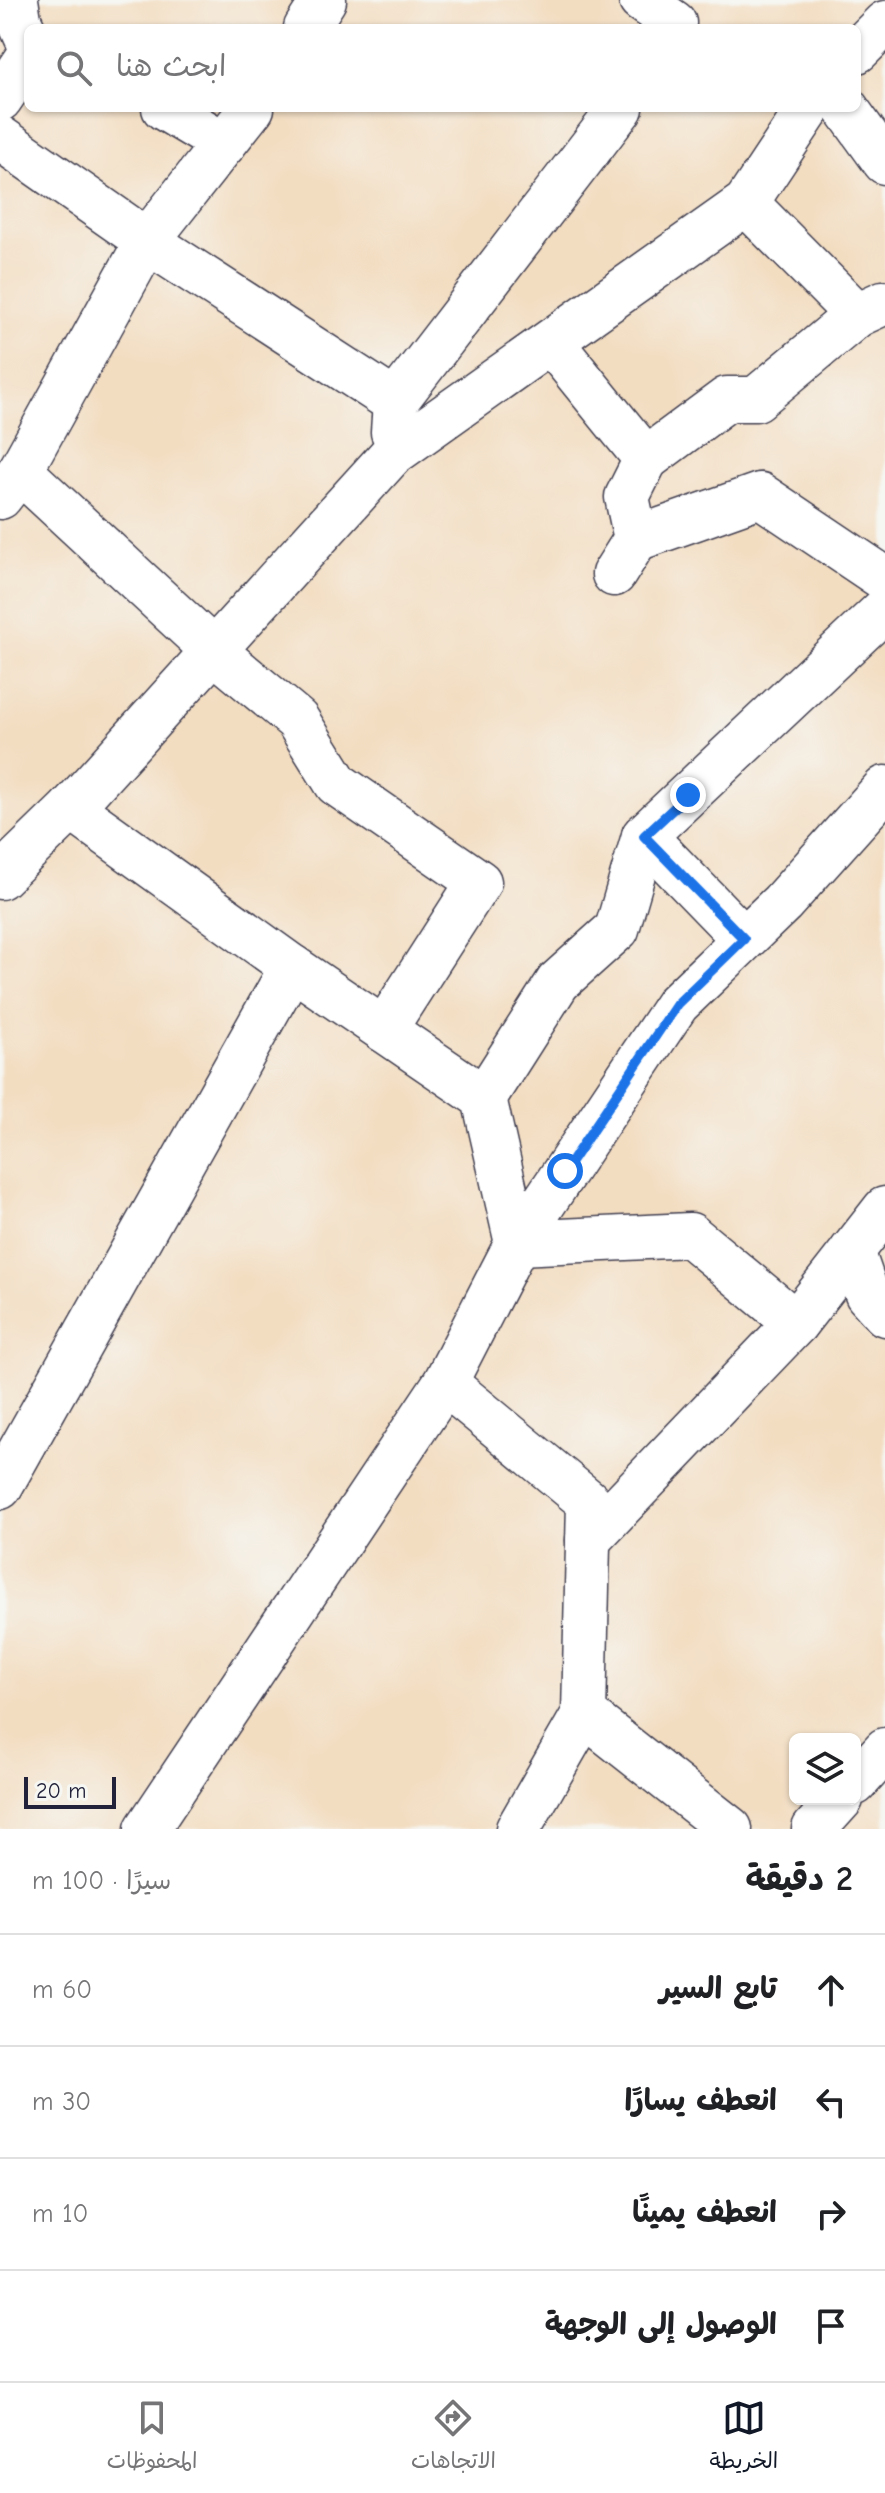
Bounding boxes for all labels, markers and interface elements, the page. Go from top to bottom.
search box [24,24,861,112]
icon: search [52,46,96,90]
text: ابحث هنا [116,49,226,84]
route end [670,777,706,813]
route start [547,1153,583,1189]
map controls [789,1733,861,1805]
button: layers [789,1733,861,1805]
scale bar [24,1773,116,1809]
text: 20 m [36,1778,86,1804]
text: 2 دقيقة [746,1859,853,1899]
text: سيرًا · 100 m [32,1866,171,1896]
icon: ahead [809,1968,853,2012]
text: تابع السير [659,1971,777,2006]
text: 60 m [32,1975,92,2005]
icon: left [809,2080,853,2124]
text: انعطف يسارًا [625,2083,777,2118]
text: 30 m [32,2087,91,2117]
icon: right [809,2192,853,2236]
text: انعطف يمينًا [632,2195,777,2230]
text: 10 m [32,2199,88,2229]
icon: arrive [809,2304,853,2348]
text: الوصول إلى الوجهة [545,2307,777,2342]
tab: المحفوظات [107,2396,197,2480]
tab: الاتجاهات [411,2396,496,2480]
tab: الخريطة [710,2396,778,2480]

